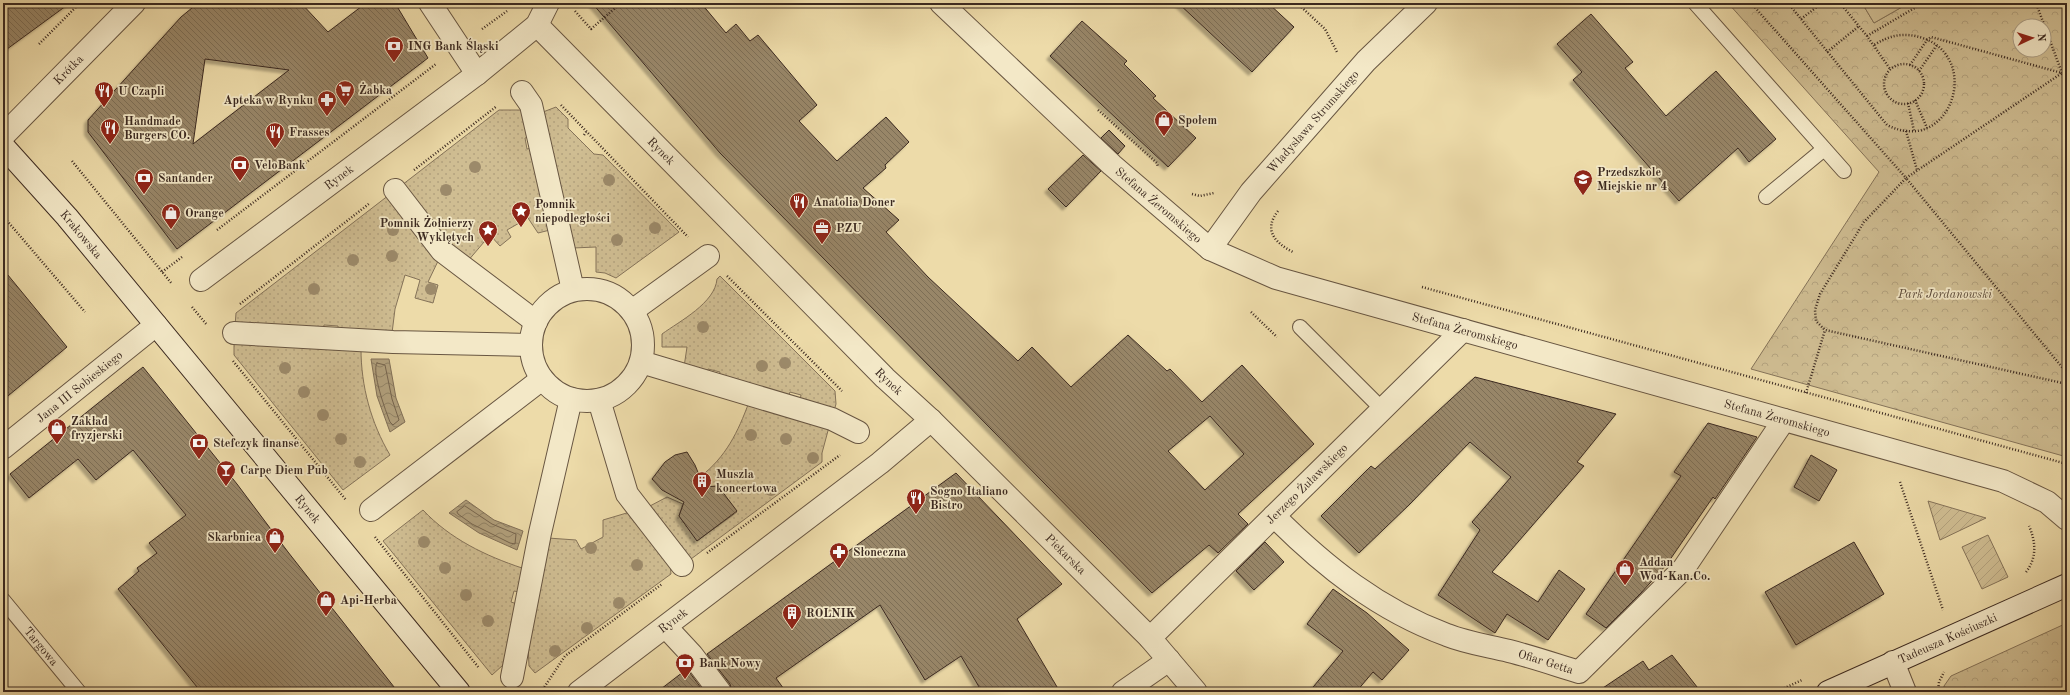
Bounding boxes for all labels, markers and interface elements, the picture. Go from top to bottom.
north arrow [2012,18,2052,58]
text: N [2035,33,2046,43]
bank icon: ING Bank Śląski [383,35,405,63]
place label: ING Bank Śląski [408,38,499,53]
street label: Krótka [52,53,86,88]
street label: Władysława Strumskiego [1265,68,1362,176]
supermarket icon: Żabka [334,79,356,107]
restaurant icon: U Czapli [93,80,115,108]
place label: Żabka [359,82,392,97]
place label: U Czapli [118,86,165,98]
pharmacy icon: Apteka w Rynku [316,89,338,117]
place label: Apteka w Rynku [224,95,313,107]
shop icon: Społem [1153,109,1175,137]
place label: Społem [1178,115,1217,127]
place label: Handmade Burgers CO. [124,116,190,142]
restaurant icon: Handmade Burgers CO. [99,117,121,145]
restaurant icon: Frasses [264,121,286,149]
place label: Frasses [289,127,330,139]
street label: Rynek [645,136,676,168]
bank icon: VeloBank [229,154,251,182]
place label: VeloBank [254,160,306,172]
street label: Rynek [323,163,356,193]
street label: Stefana Żeromskiego [1113,166,1203,246]
bank icon: Santander [133,167,155,195]
place label: Przedszkole Miejskie nr 4 [1597,167,1667,193]
school or university icon: Przedszkole Miejskie nr 4 [1572,168,1594,196]
place label: Santander [158,173,213,185]
restaurant icon: Anatolia Doner [788,191,810,219]
place label: Anatolia Doner [813,197,895,209]
place label: Pomnik niepodległości [535,199,610,225]
place icon: Pomnik niepodległości [510,200,532,228]
shop icon: Orange [160,202,182,230]
place label: Orange [185,208,224,220]
street label: Krakowska [57,209,104,261]
place label: Pomnik Żołnierzy Wyklętych [380,215,474,244]
office icon: PZU [811,217,833,245]
place icon: Pomnik Żołnierzy Wyklętych [477,219,499,247]
place label: PZU [836,223,862,235]
park label: Park Jordanowski [1897,289,1992,301]
street label: Stefana Żeromskiego [1411,311,1519,352]
street label: Jana III Sobieskiego [35,349,125,426]
street label: Rynek [872,366,905,398]
street label: Stefana Żeromskiego [1723,398,1831,439]
place label: Zakład fryzjerski [71,416,123,442]
shop icon: Zakład fryzjerski [46,417,68,445]
bank icon: Stefczyk finanse [188,432,210,460]
place label: Stefczyk finanse [213,438,300,450]
street label: Jerzego Żuławskiego [1265,442,1351,527]
bar icon: Carpe Diem Pub [215,459,237,487]
place label: Carpe Diem Pub [240,465,328,477]
place label: Muszla koncertowa [716,469,777,495]
building icon: Muszla koncertowa [691,470,713,498]
place label: Sogno Italiano Bistro [930,486,1008,512]
restaurant icon: Sogno Italiano Bistro [905,487,927,515]
street label: Rynek [292,493,322,526]
shop icon: Skarbnica [264,526,286,554]
place label: Skarbnica [207,532,261,544]
street label: Piekarska [1042,532,1087,577]
pharmacy icon: Słoneczna [828,541,850,569]
place label: Słoneczna [853,547,906,559]
place label: Addan Wod-Kan.Co. [1639,557,1710,583]
shop icon: Addan Wod-Kan.Co. [1614,558,1636,586]
shop icon: Api-Herba [315,589,337,617]
place label: Api-Herba [340,595,397,607]
building icon: ROLNIK [781,602,803,630]
street label: Rynek [657,607,690,636]
place label: ROLNIK [806,608,855,620]
street label: Tadeusza Kościuszki [1897,612,1999,667]
street label: Targowa [21,625,60,668]
street label: Ofiar Getta [1516,649,1575,677]
bank icon: Bank Nowy [674,652,696,680]
place label: Bank Nowy [699,658,761,670]

